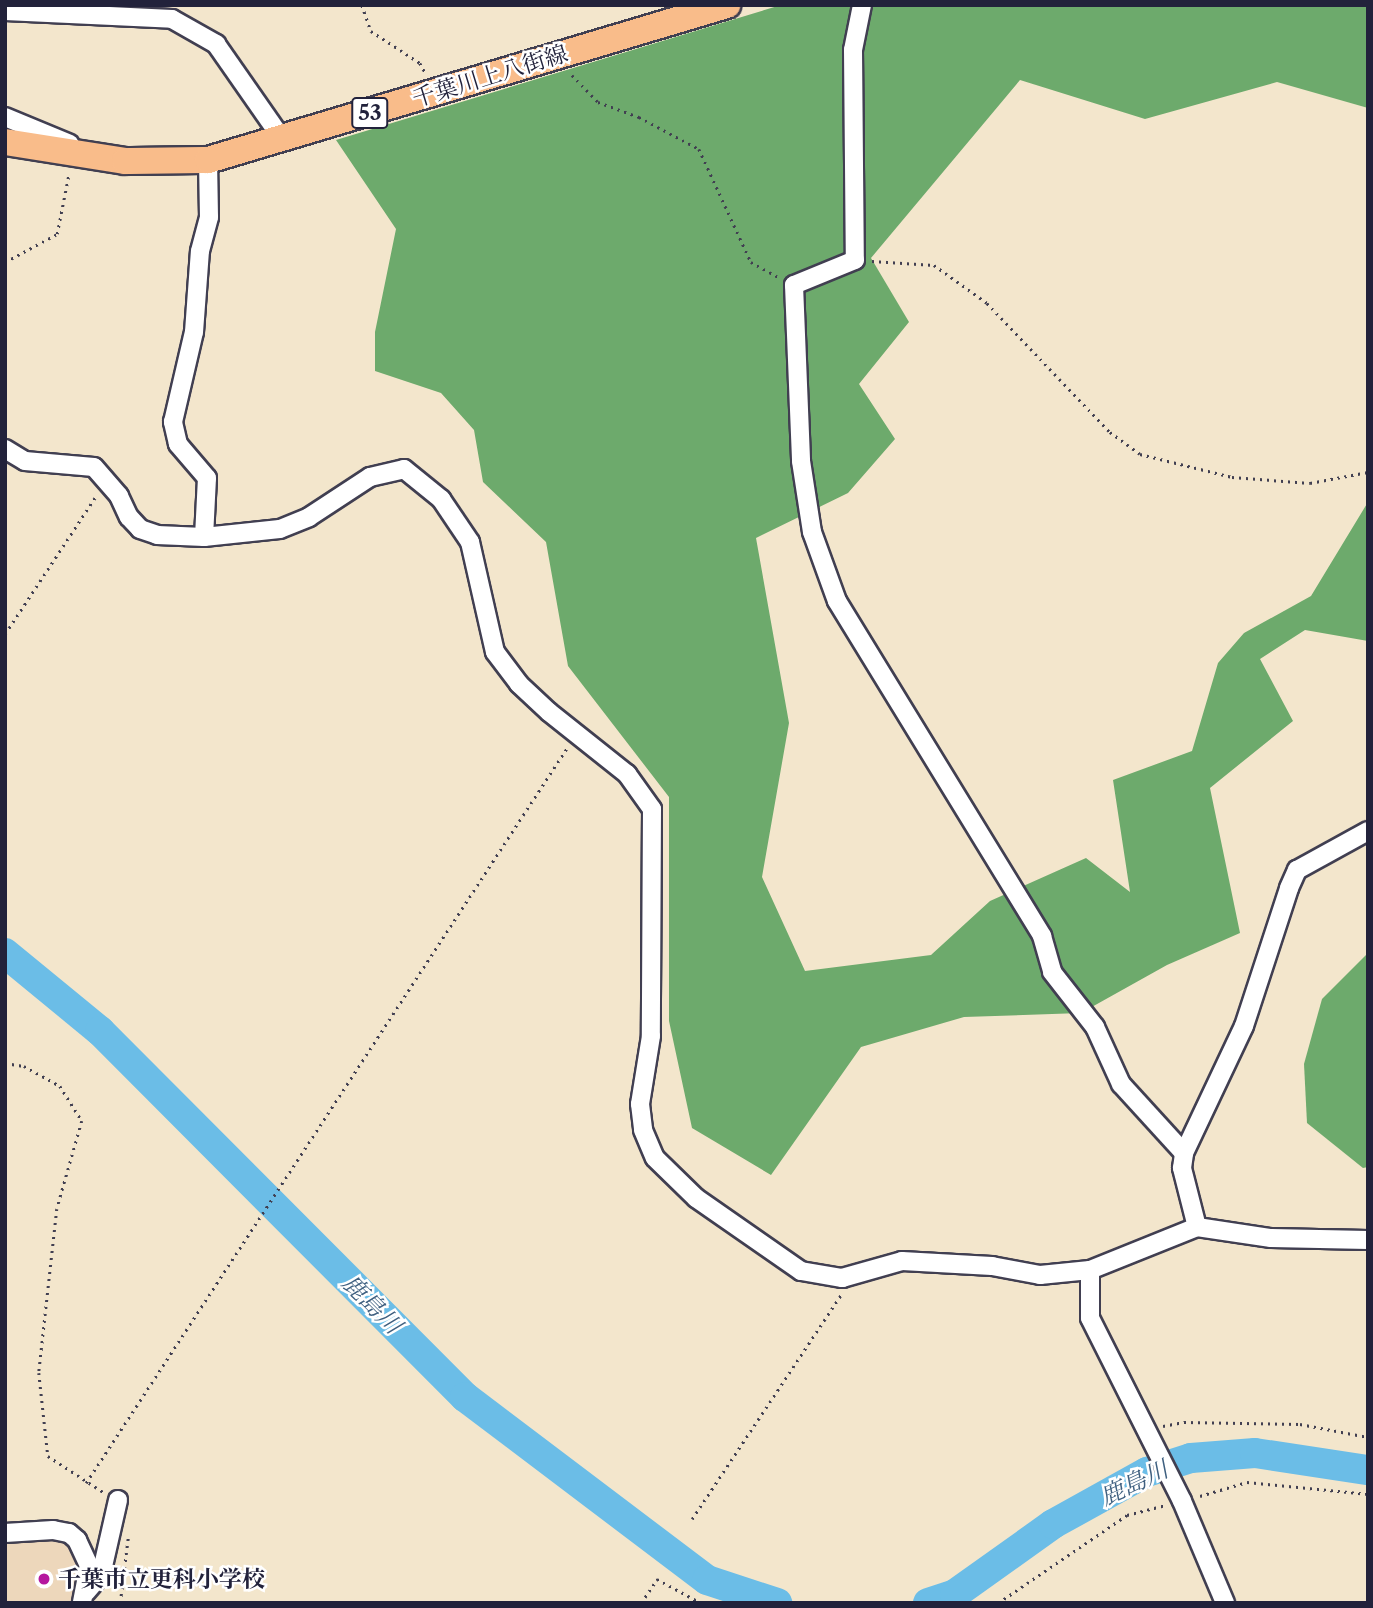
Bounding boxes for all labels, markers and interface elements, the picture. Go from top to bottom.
street label: 千葉川上八街線 [409,39,571,113]
road number: 53 [351,96,389,130]
water label: 鹿島川 [336,1268,408,1340]
water label: 鹿島川 [1095,1455,1173,1511]
place label: 千葉市立更科小学校 [58,1565,265,1593]
marker: 千葉市立更科小学校 [36,1571,52,1587]

